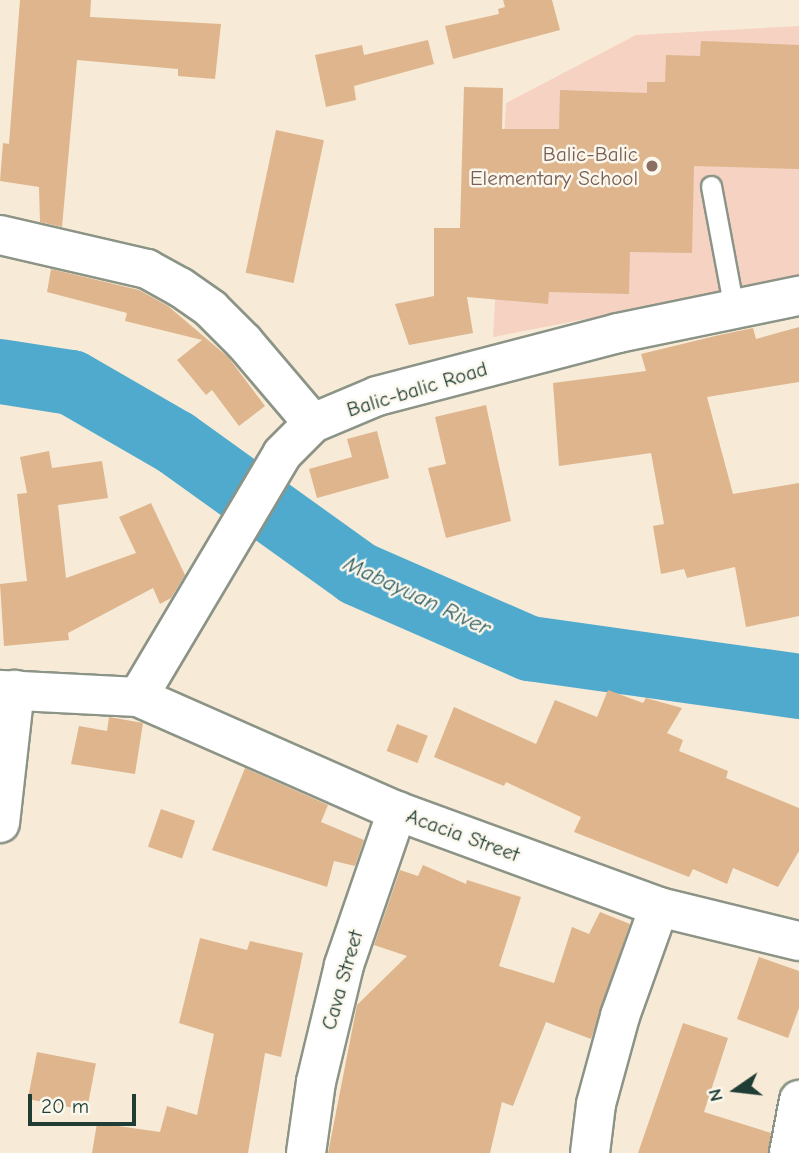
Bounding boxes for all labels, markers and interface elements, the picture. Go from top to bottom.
place label: Balic-Balic Elementary School [470,141,638,191]
marker: Balic-Balic Elementary School [644,158,660,174]
street label: Balic-balic Road [344,356,490,422]
water label: Mabayuan River [339,550,495,642]
street label: Acacia Street [403,803,523,867]
street label: Cava Street [316,927,368,1033]
north arrow [701,1055,771,1125]
scale bar [32,1080,140,1124]
text: N [703,1086,728,1104]
text: 20 m [41,1094,89,1118]

